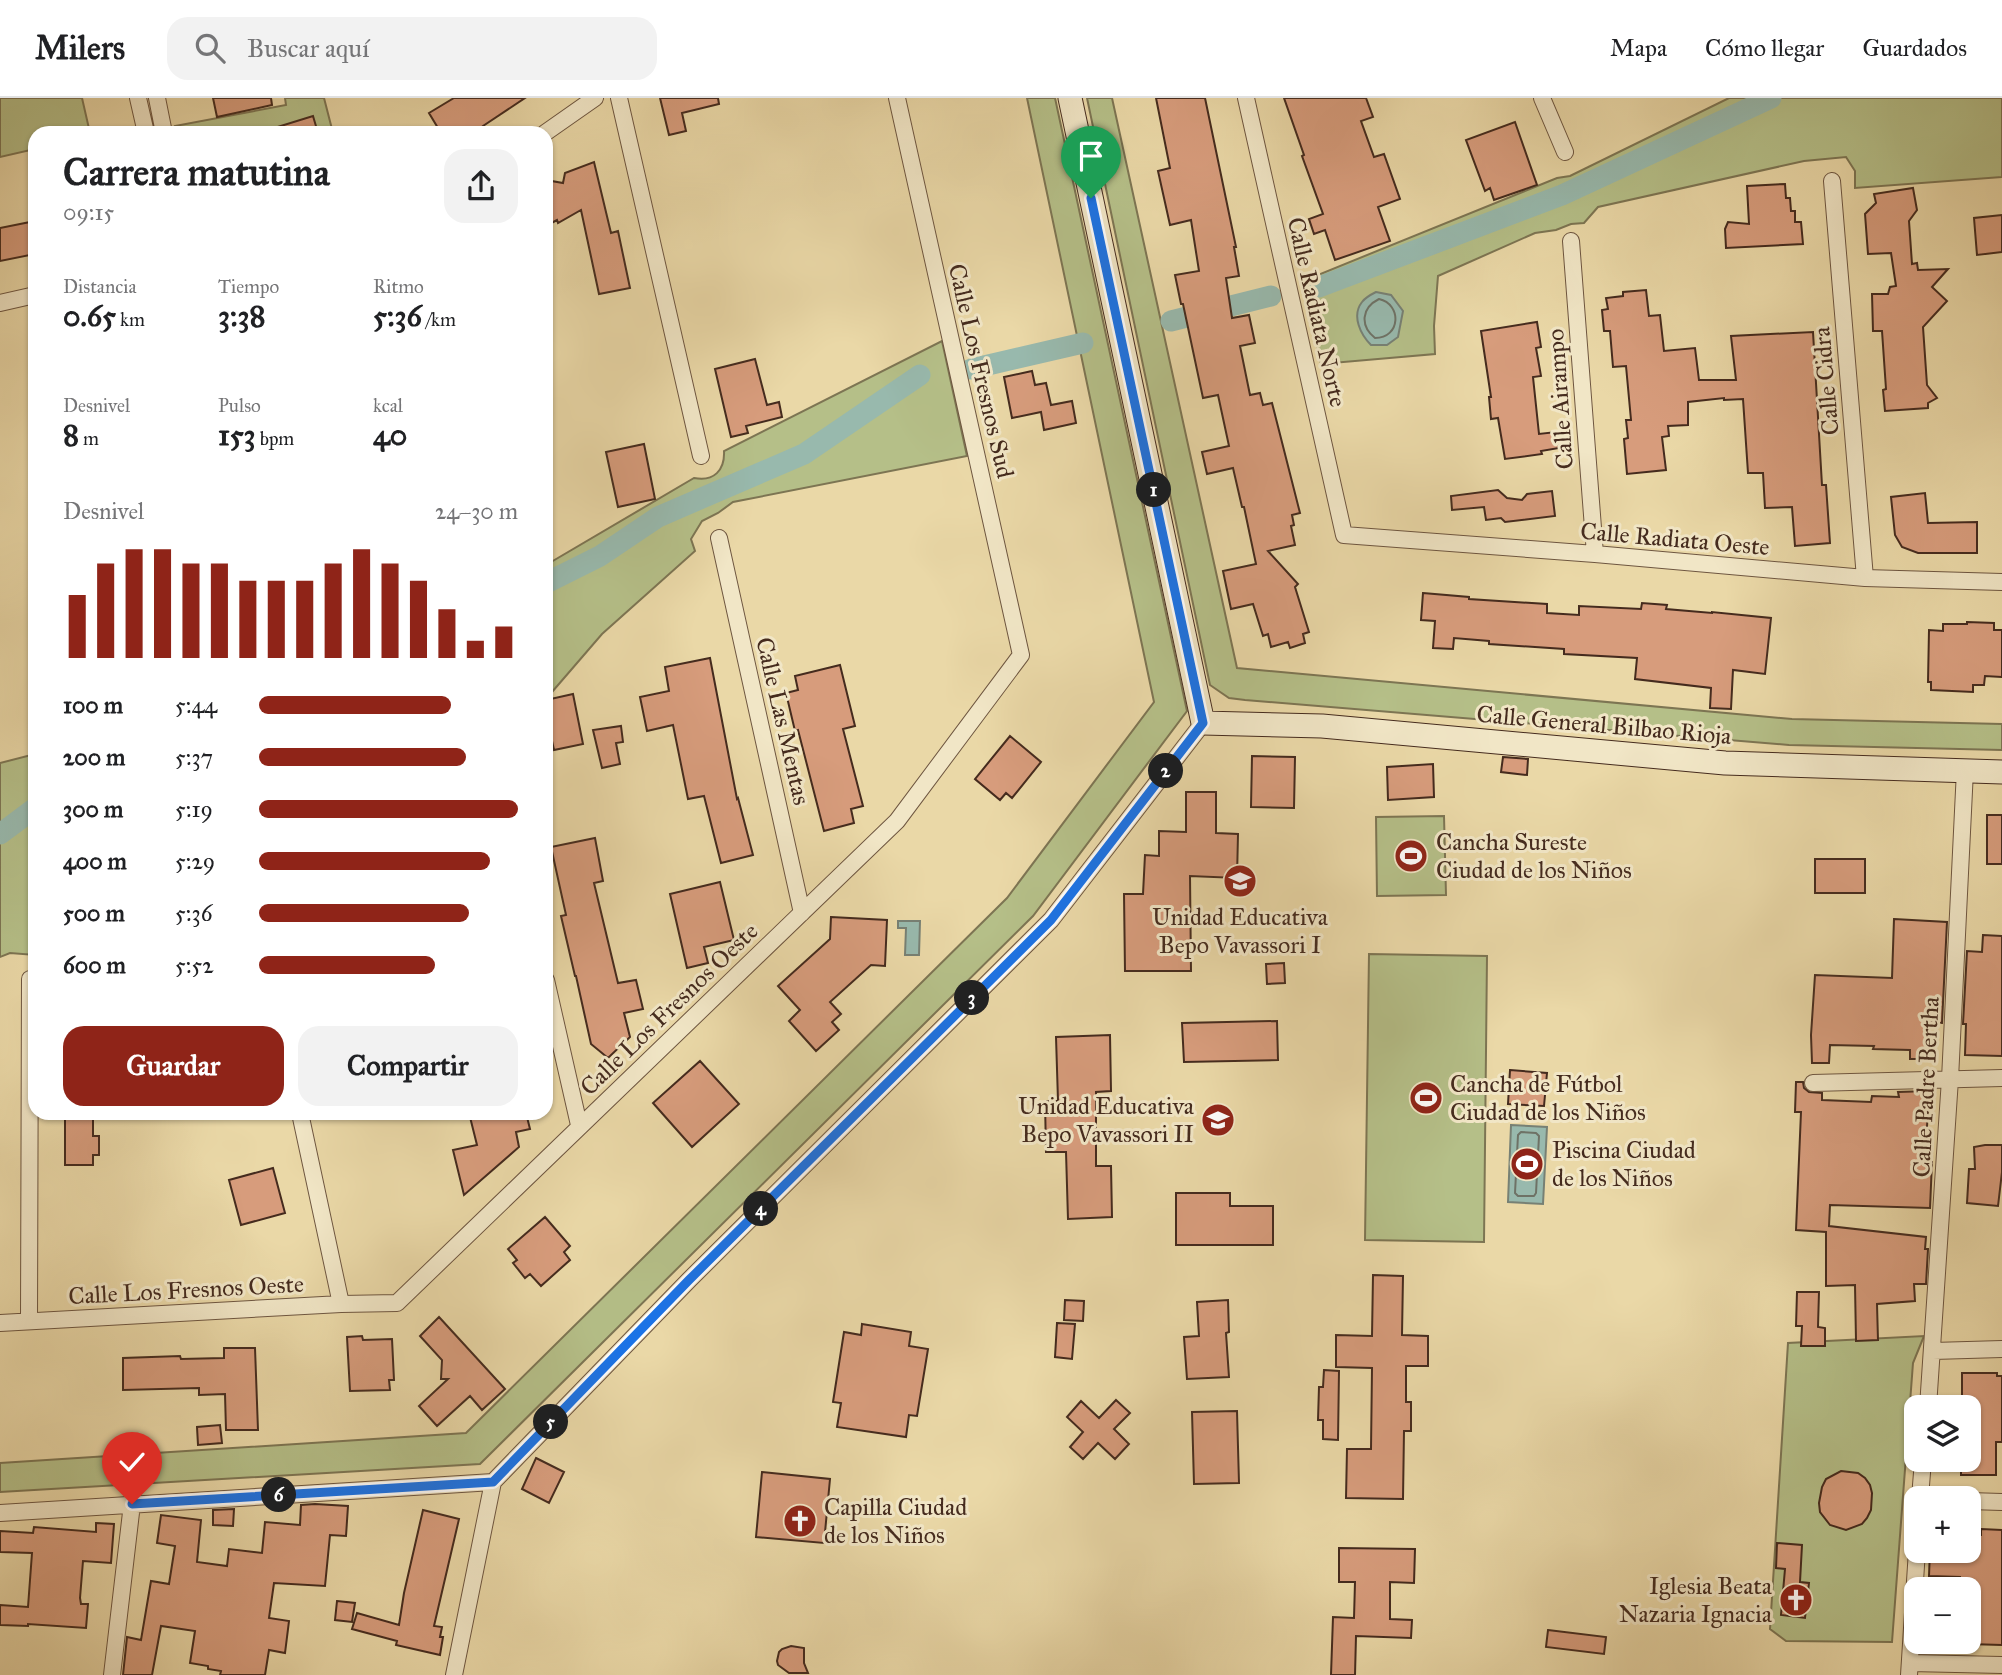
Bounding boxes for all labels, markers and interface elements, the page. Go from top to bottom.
search box [167,17,657,80]
text: Milers [35,28,125,68]
icon: search [191,29,229,67]
text: Buscar aquí [247,32,369,64]
text: Mapa [1610,33,1667,63]
text: Cómo llegar [1705,33,1824,63]
text: Guardados [1862,33,1967,63]
pin [1061,126,1121,198]
icon: arrive [1072,137,1110,175]
text: Carrera matutina [63,149,330,195]
button: share [444,149,518,223]
text: 09:15 [63,198,114,226]
street label: Calle Radiata Norte [1281,214,1353,410]
street label: Calle Los Fresnos Sud [942,261,1020,481]
text: Distancia [63,275,136,298]
text: Tiempo [218,275,279,298]
text: Ritmo [373,275,424,298]
text: 0.65 [63,298,116,334]
text: 3:38 [218,298,266,334]
text: 5:36 [373,298,422,334]
text: km [116,308,145,331]
text: /km [422,308,456,331]
street label: Calle Cidra [1806,325,1846,436]
street label: Calle Airampo [1540,328,1580,470]
text: Desnivel [63,394,130,417]
text: Pulso [218,394,261,417]
text: kcal [373,394,403,417]
text: 8 [63,417,79,453]
text: 153 [218,417,256,453]
text: 40 [373,417,407,453]
text: m [79,427,99,450]
text: bpm [256,427,294,450]
pin: 1 [1136,472,1172,508]
text: 1 [1150,478,1157,501]
text: Desnivel [63,497,144,525]
text: 24–30 m [435,497,518,525]
street label: Calle Radiata Oeste [1579,516,1771,562]
street label: Calle Las Mentas [749,634,817,808]
text: 100 m [63,691,123,719]
text: 5:44 [175,691,217,719]
street label: Calle General Bilbao Rioja [1475,699,1733,751]
text: 200 m [63,743,125,771]
text: 5:37 [175,743,213,771]
pin: 2 [1148,754,1184,788]
text: 2 [1161,759,1170,782]
text: 300 m [63,795,123,823]
text: 5:19 [175,795,213,823]
place label: Cancha Sureste Ciudad de los Niños [1436,827,1632,885]
sports icon: Cancha Sureste Ciudad de los Niños [1392,837,1430,875]
text: 400 m [63,847,127,875]
text: 5:29 [175,847,215,875]
school or university icon: Unidad Educativa Bepo Vavassori I [1221,862,1259,900]
text: 500 m [63,899,125,927]
text: 5:36 [175,899,212,927]
place label: Unidad Educativa Bepo Vavassori I [1152,902,1329,960]
street label: Calle Los Fresnos Oeste [574,916,764,1102]
text: 600 m [63,951,126,979]
text: 5:52 [175,951,214,979]
pin: 3 [954,981,990,1016]
text: 3 [968,986,975,1009]
street label: Calle Padre Bertha [1906,995,1946,1178]
button: Guardar [63,1026,284,1106]
button: Compartir [298,1026,518,1106]
place label: Cancha de Fútbol Ciudad de los Niños [1450,1069,1646,1127]
sports icon: Cancha de Fútbol Ciudad de los Niños [1407,1079,1445,1117]
place label: Unidad Educativa Bepo Vavassori II [1018,1091,1195,1149]
school or university icon: Unidad Educativa Bepo Vavassori II [1199,1101,1237,1139]
place label: Piscina Ciudad de los Niños [1552,1135,1696,1193]
sports icon: Piscina Ciudad de los Niños [1508,1145,1546,1183]
pin: 4 [744,1192,778,1226]
text: 4 [755,1197,766,1220]
street label: Calle Los Fresnos Oeste [67,1269,305,1311]
map controls [1904,1395,1981,1654]
button: layers [1904,1395,1981,1472]
pin: 5 [534,1404,568,1440]
text: 5 [546,1410,555,1433]
pin [102,1432,162,1504]
icon: check [113,1443,151,1481]
pin: 6 [262,1478,296,1512]
text: 6 [274,1483,283,1506]
button: + [1904,1486,1981,1563]
place label: Capilla Ciudad de los Niños [824,1492,967,1550]
church icon: Capilla Ciudad de los Niños [781,1502,819,1540]
place label: Iglesia Beata Nazaria Ignacia [1619,1571,1773,1629]
button: − [1904,1577,1981,1654]
church icon: Iglesia Beata Nazaria Ignacia [1777,1581,1815,1619]

